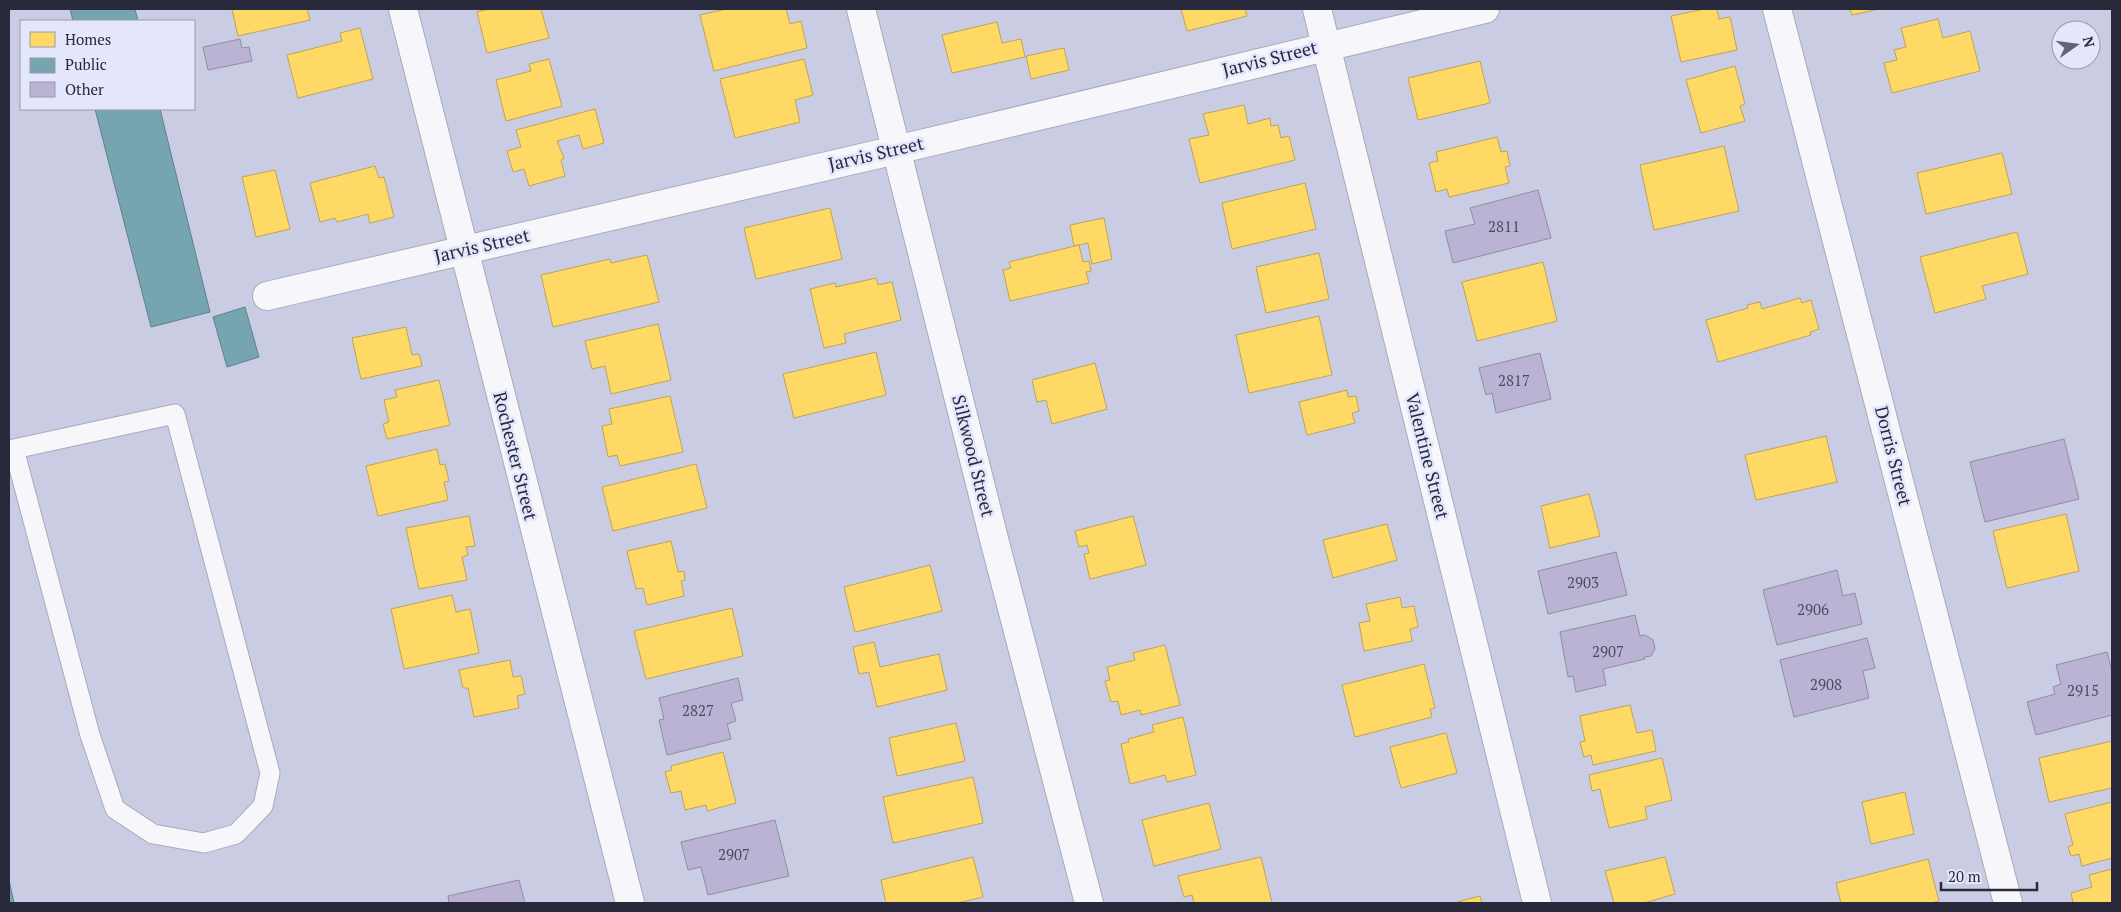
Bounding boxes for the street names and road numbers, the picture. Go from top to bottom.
street label: Jarvis Street [1220,35,1320,81]
street label: Jarvis Street [826,130,926,176]
street label: Jarvis Street [432,222,532,268]
street label: Rochester Street [488,389,544,523]
street label: Valentine Street [1401,390,1455,522]
street label: Silkwood Street [947,392,1001,520]
street label: Dorris Street [1870,403,1918,509]

